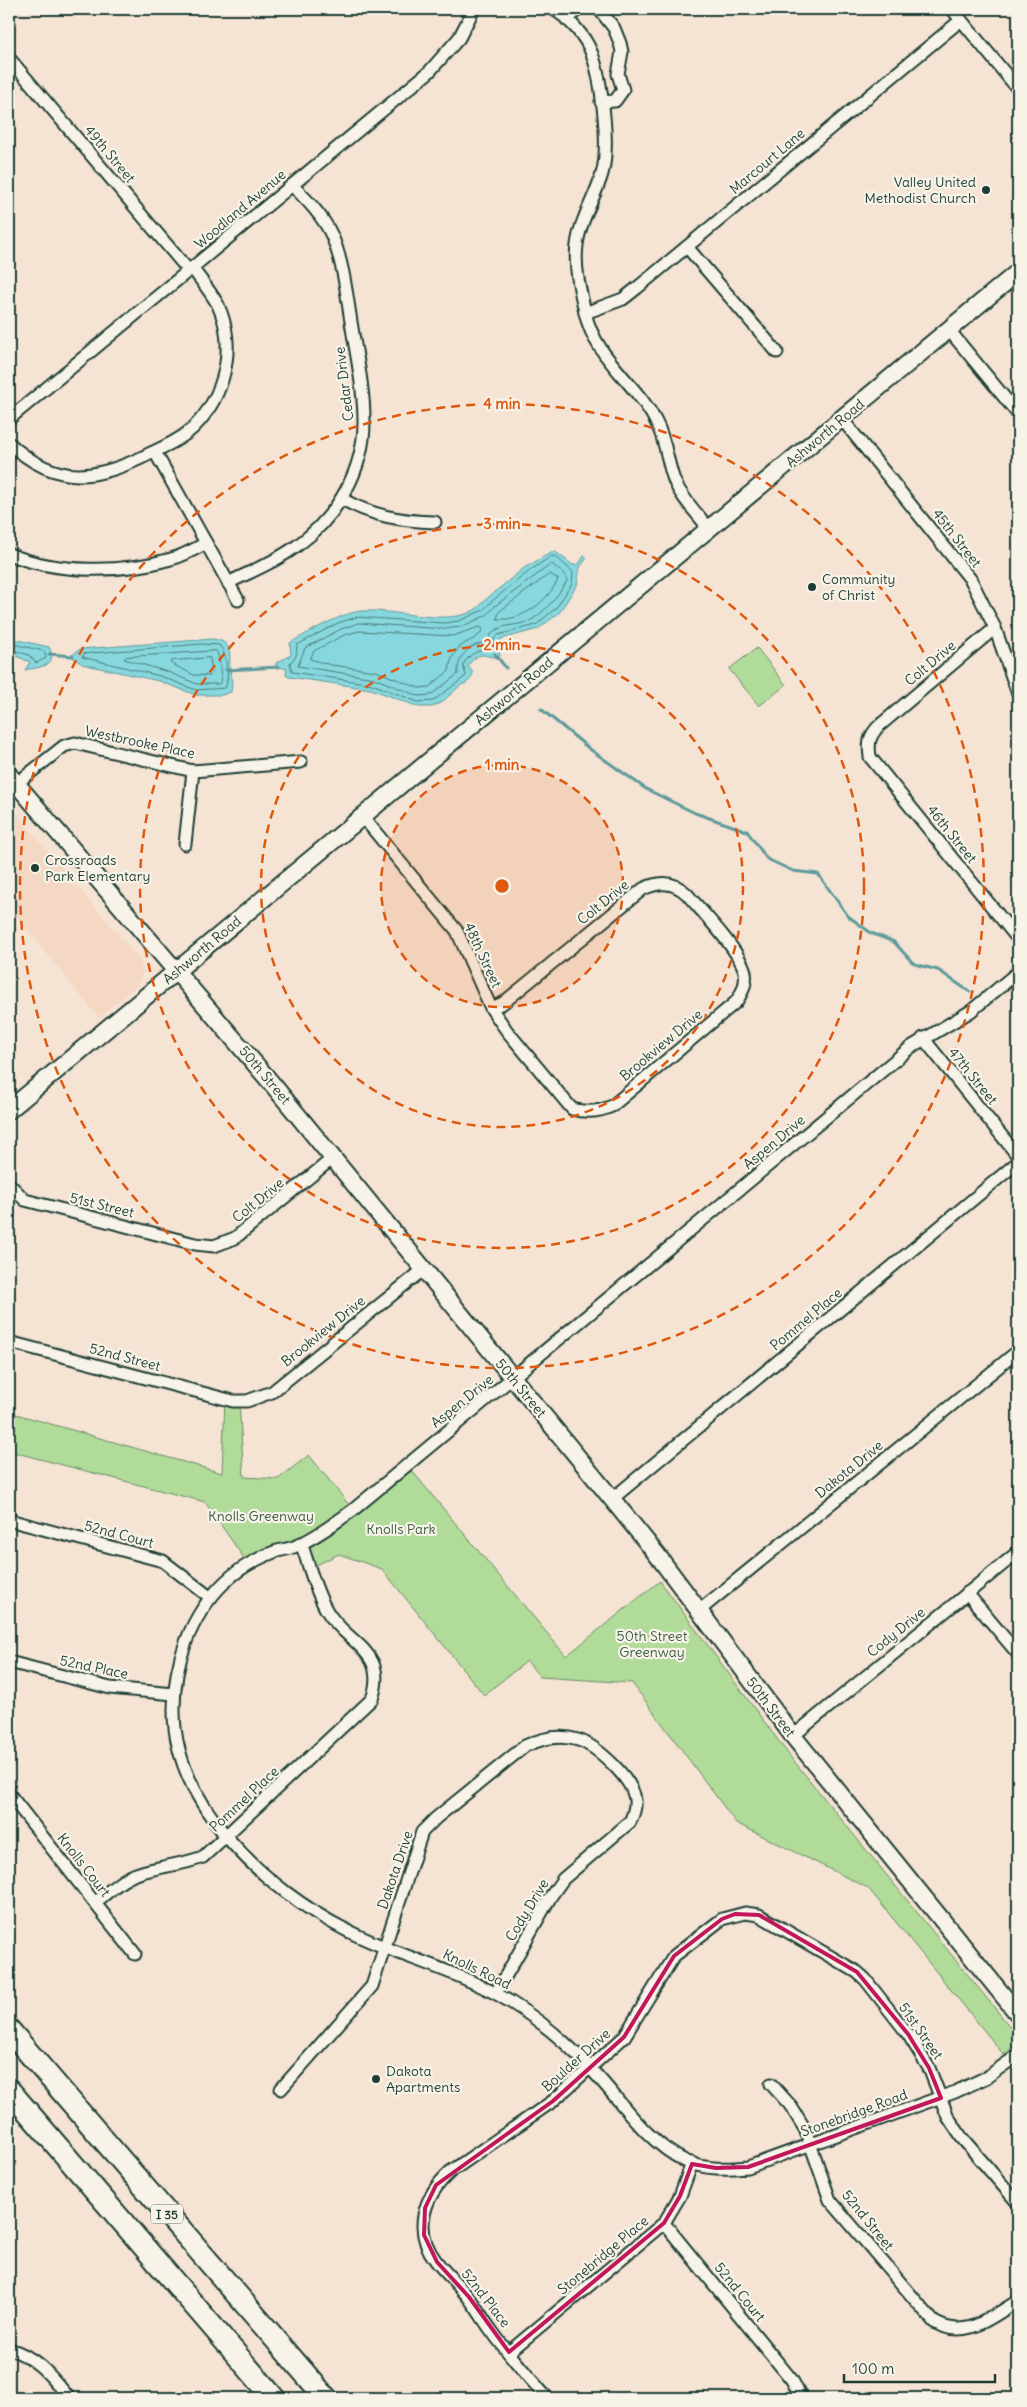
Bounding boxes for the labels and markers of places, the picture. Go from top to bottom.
place label: Valley United Methodist Church [865,173,976,207]
marker: Valley United Methodist Church [980,184,992,196]
place label: Community of Christ [822,570,896,604]
marker: Community of Christ [806,581,818,593]
place label: Crossroads Park Elementary [45,851,150,885]
marker: Crossroads Park Elementary [29,862,41,874]
centre of rings [493,877,511,895]
place label: Dakota Apartments [386,2062,460,2096]
marker: Dakota Apartments [370,2073,382,2085]

